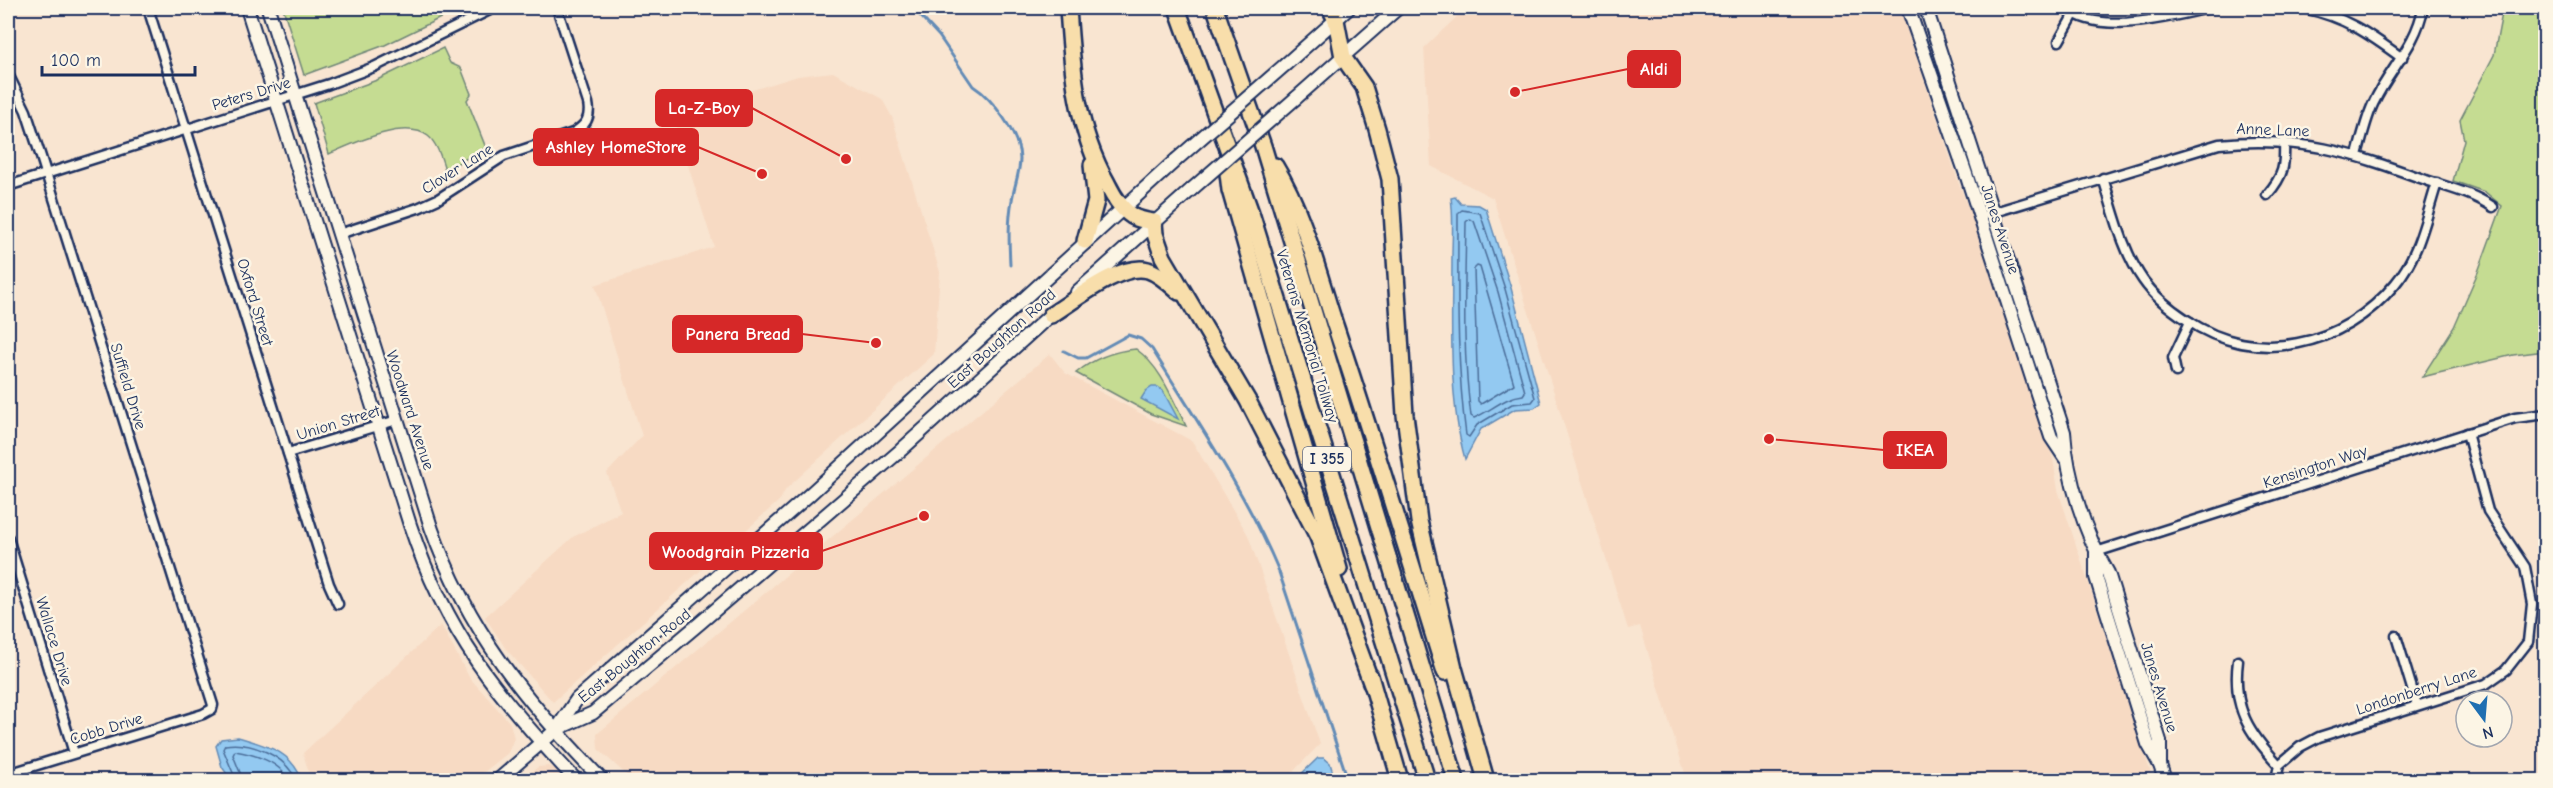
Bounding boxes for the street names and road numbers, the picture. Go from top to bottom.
street label: Peters Drive [210,73,293,114]
street label: Anne Lane [2236,120,2310,140]
street label: Clover Lane [419,140,496,198]
street label: Janes Avenue [1977,182,2023,276]
street label: Veterans Memorial Tollway [1272,248,1342,426]
street label: Oxford Street [233,257,277,348]
street label: East Boughton Road [944,285,1059,392]
street label: Suffield Drive [106,341,150,432]
street label: Woodward Avenue [382,348,438,472]
street label: Union Street [294,402,383,444]
street label: Kensington Way [2261,441,2370,492]
road number: I 355 [1303,447,1351,471]
street label: Wallace Drive [32,595,76,688]
street label: East Boughton Road [575,605,694,707]
street label: Janes Avenue [2137,640,2181,734]
street label: Londonberry Lane [2354,663,2479,719]
street label: Cobb Drive [68,709,145,749]

